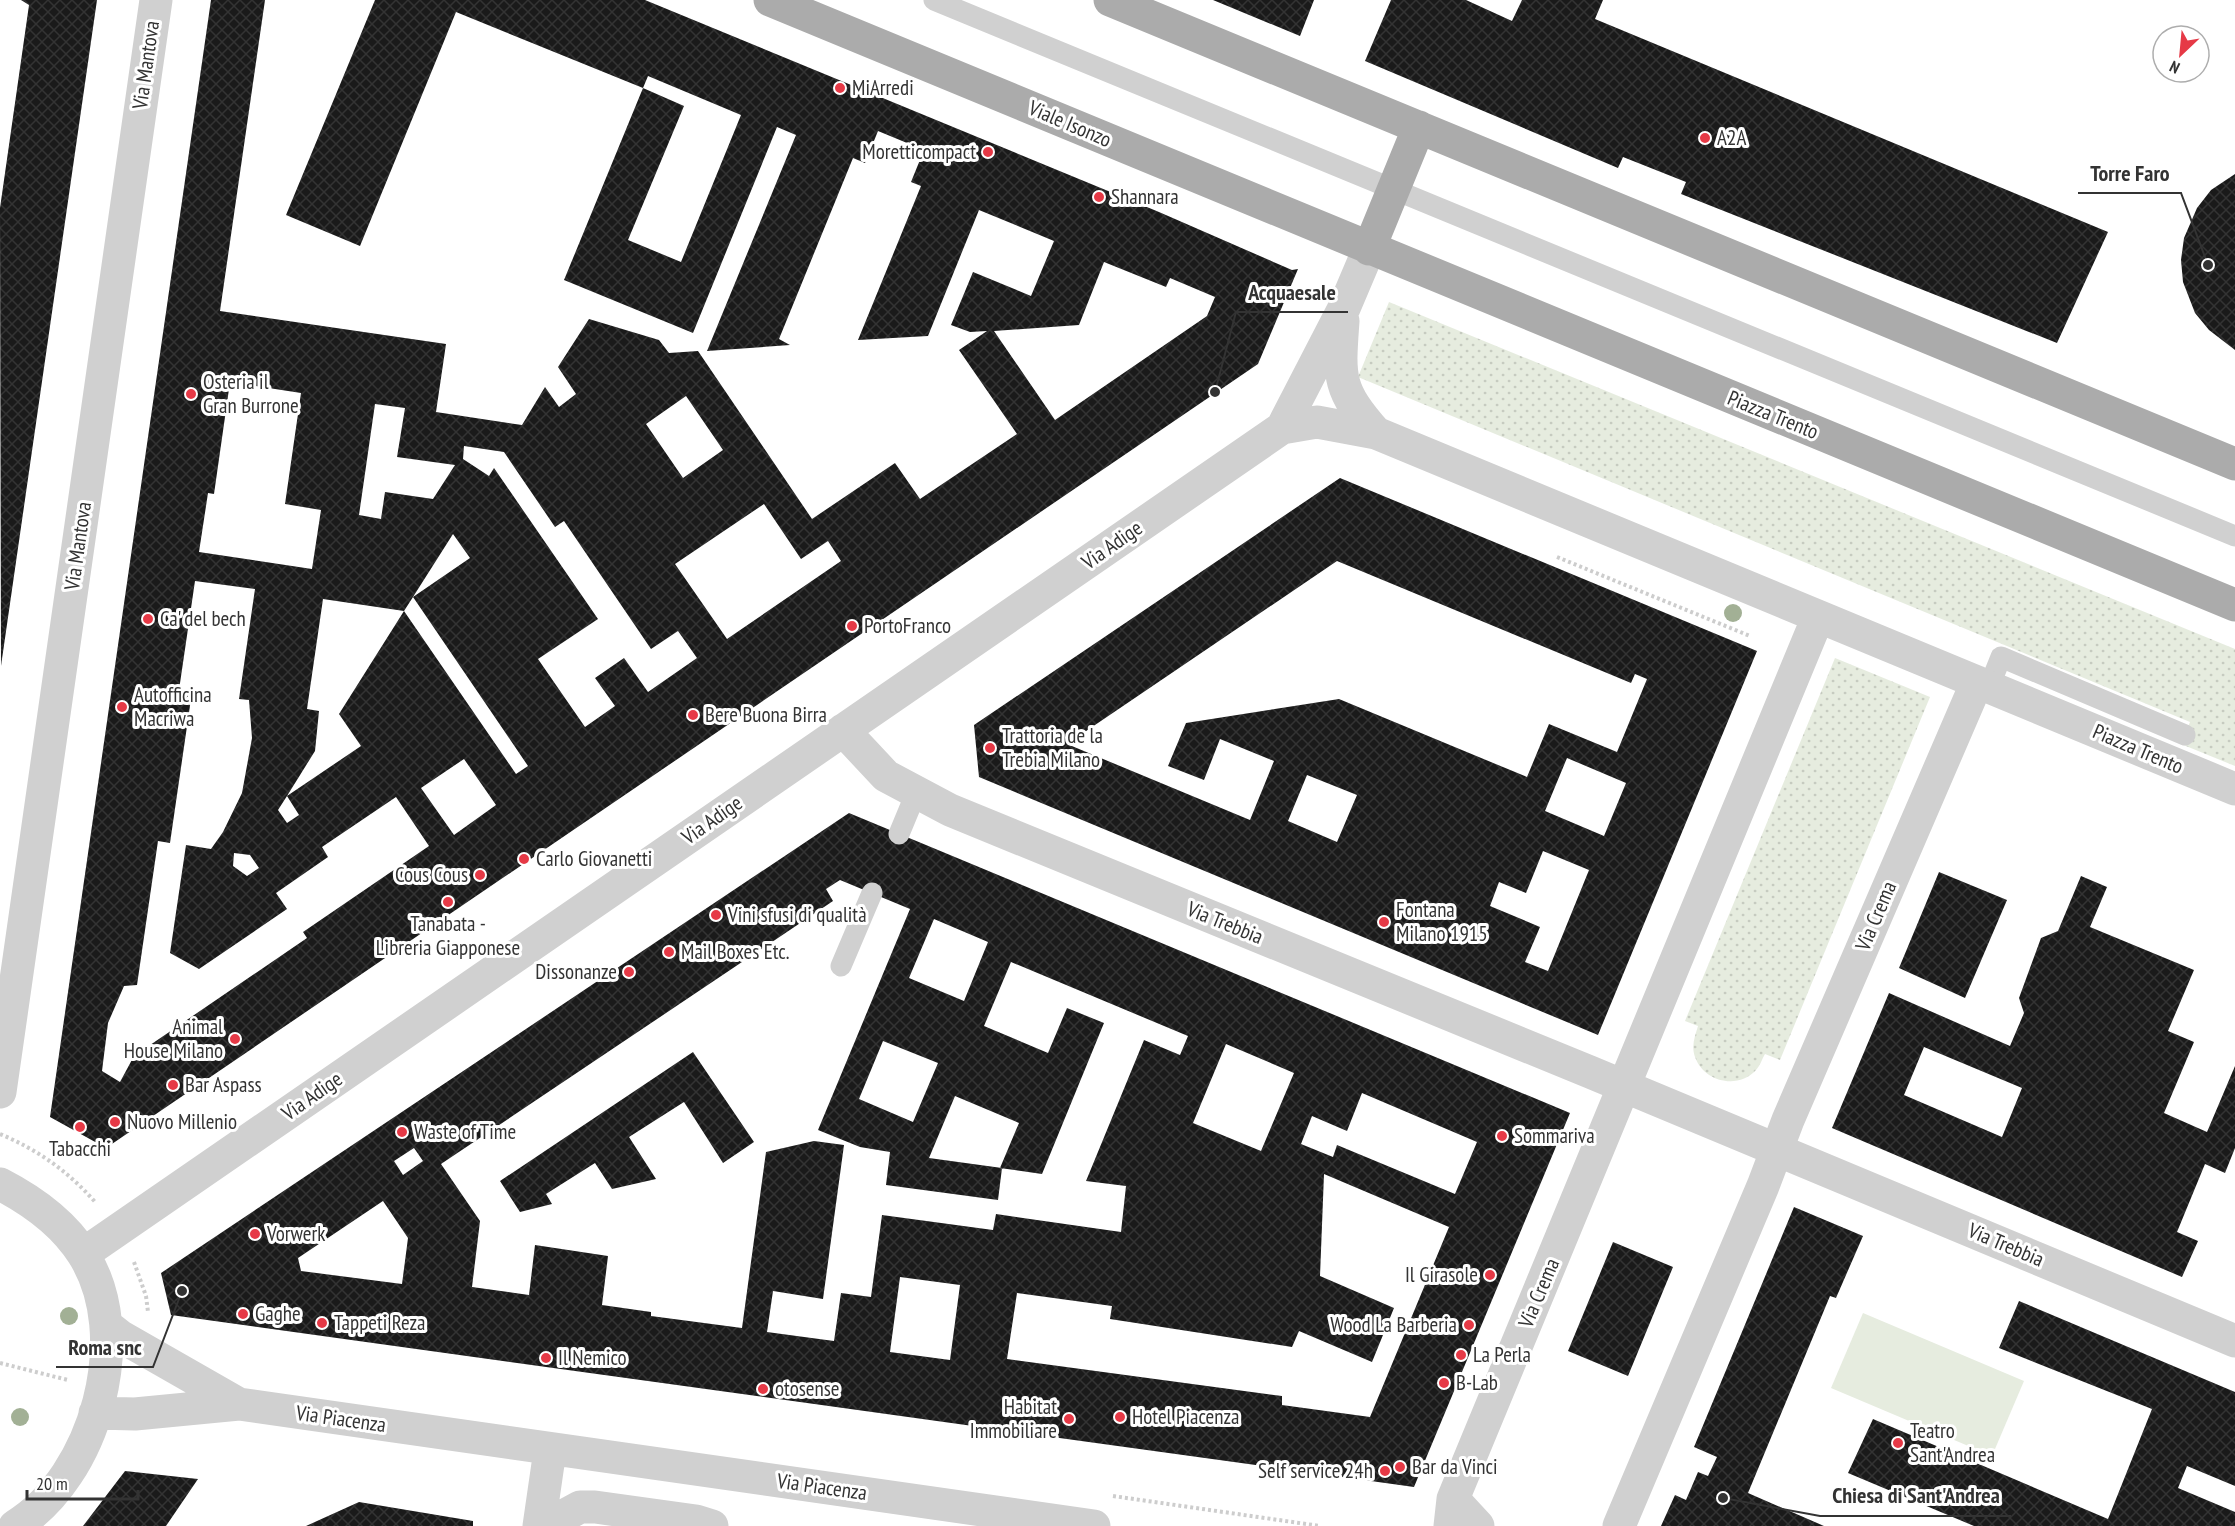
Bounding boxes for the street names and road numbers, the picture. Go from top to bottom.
street label: Via Mantova [126,19,165,112]
street label: Viale Isonzo [1024,94,1116,153]
street label: Piazza Trento [1724,384,1823,445]
street label: Via Mantova [58,500,97,593]
street label: Via Adige [1075,514,1147,576]
street label: Piazza Trento [2089,717,2188,780]
street label: Via Adige [675,789,747,851]
street label: Via Crema [1848,877,1902,956]
street label: Via Trebbia [1182,895,1267,950]
street label: Via Adige [275,1065,347,1127]
street label: Via Trebbia [1963,1216,2048,1273]
street label: Via Crema [1511,1254,1565,1333]
street label: Via Piacenza [293,1399,388,1438]
street label: Via Piacenza [774,1467,869,1506]

